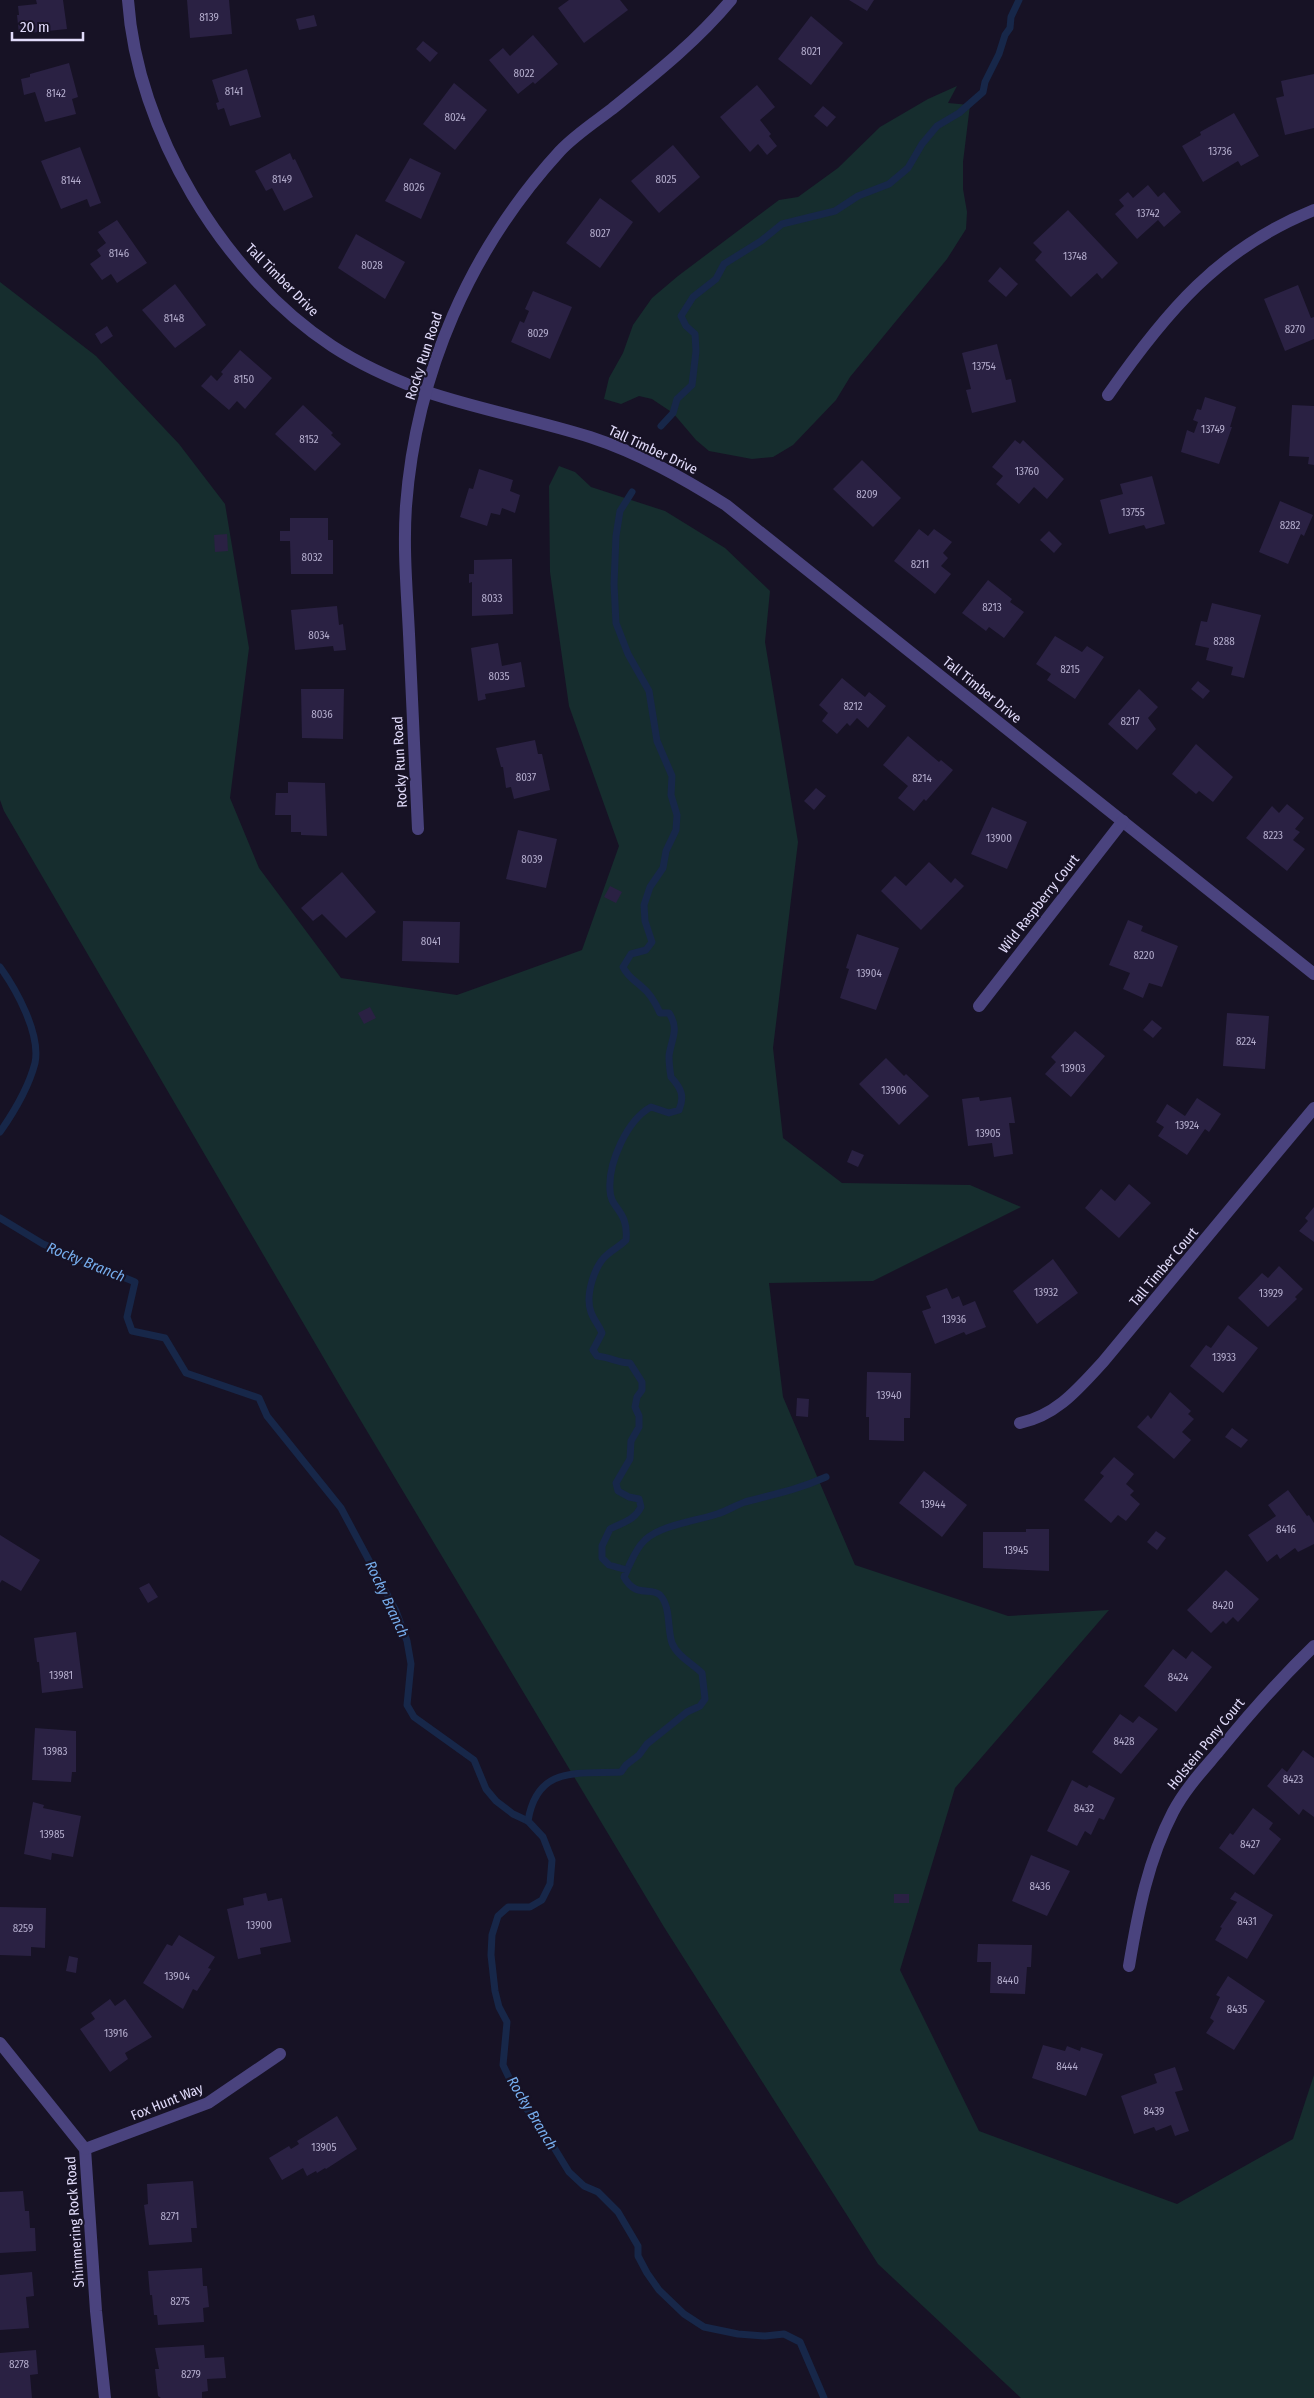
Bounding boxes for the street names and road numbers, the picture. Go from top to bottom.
street label: Tall Timber Drive [242,240,322,320]
street label: Rocky Run Road [402,310,446,402]
street label: Tall Timber Drive [606,422,700,478]
street label: Tall Timber Drive [939,653,1025,727]
street label: Rocky Run Road [389,716,411,808]
street label: Wild Raspberry Court [995,851,1083,957]
street label: Tall Timber Court [1126,1224,1202,1310]
street label: Holstein Pony Court [1164,1694,1248,1793]
street label: Fox Hunt Way [128,2080,206,2124]
street label: Shimmering Rock Road [62,2156,88,2288]

